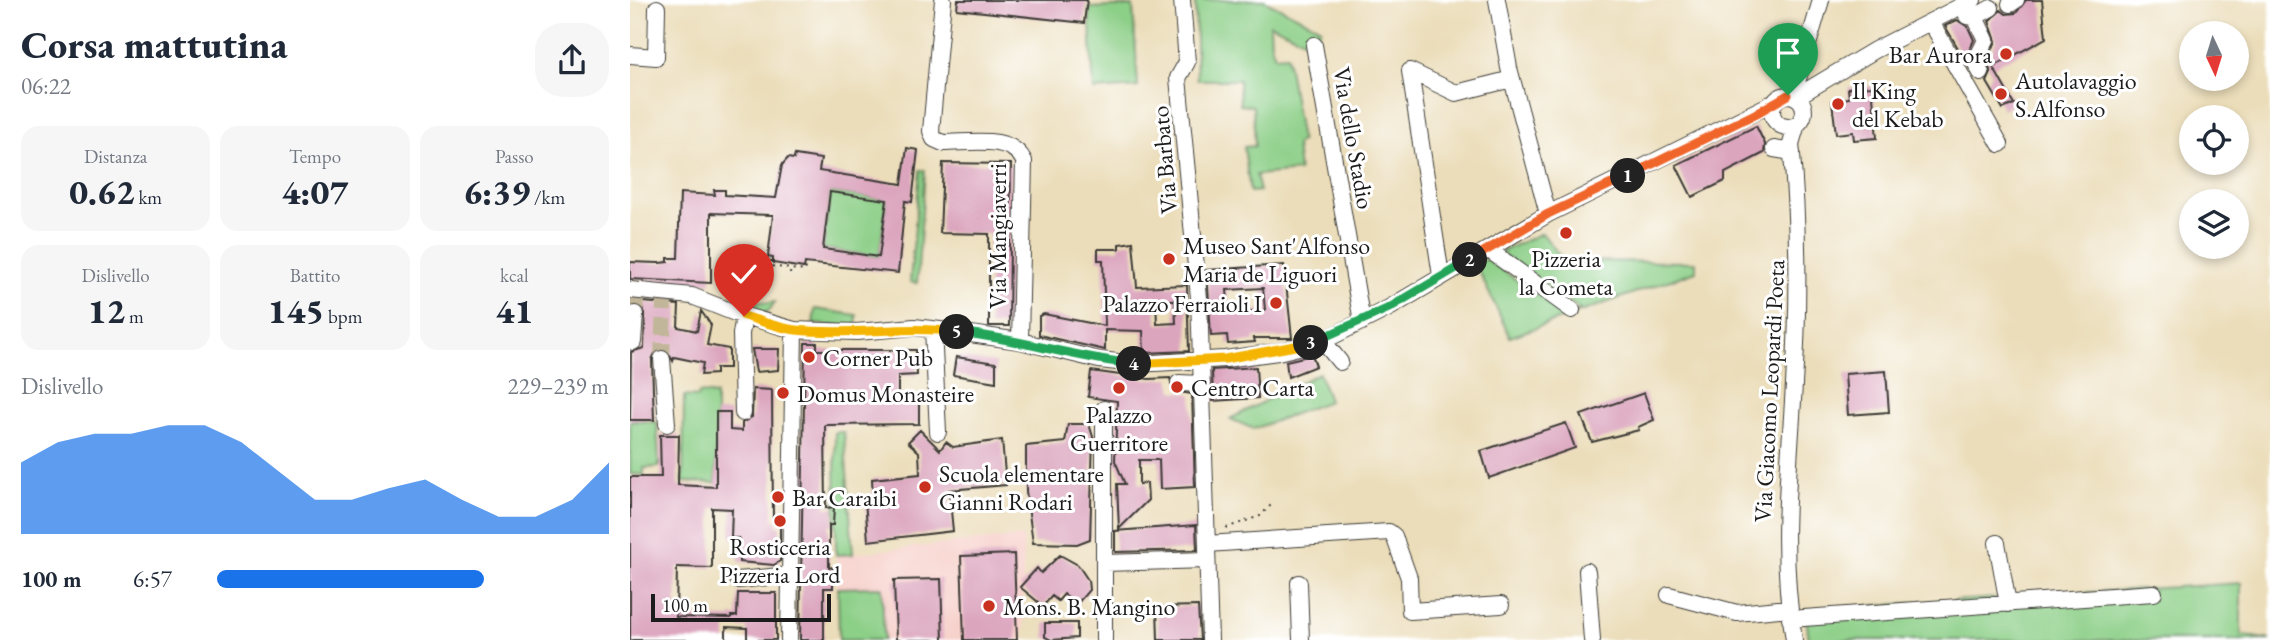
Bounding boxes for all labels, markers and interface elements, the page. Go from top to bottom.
text: Corsa mattutina [21,20,288,69]
north arrow [2179,21,2249,91]
map controls [2179,21,2249,259]
button: share [535,23,609,97]
pin [1758,23,1818,95]
icon: arrive [1769,34,1807,72]
place label: Bar Aurora [1889,39,1992,70]
marker: Bar Aurora [1998,46,2014,62]
street label: Via dello Stadio [1326,65,1382,212]
place label: Autolavaggio S.Alfonso [2014,65,2137,124]
text: 06:22 [21,71,71,101]
place label: Il King del Kebab [1852,75,1944,134]
marker: Autolavaggio S.Alfonso [1993,86,2009,102]
marker: Il King del Kebab [1830,96,1846,112]
street label: Via Barbato [1144,105,1184,215]
button: locate [2179,105,2249,175]
text: Distanza [84,144,147,169]
text: Tempo [289,144,341,169]
text: Passo [495,144,534,169]
pin: 1 [1611,158,1646,194]
street label: Via Mangiaverri [982,163,1013,309]
text: 1 [1622,163,1633,188]
text: 0.62 [69,169,135,214]
text: 4:07 [282,169,348,214]
text: 6:39 [463,169,530,214]
text: km [135,185,162,210]
text: /km [530,185,565,210]
button: layers [2179,189,2249,259]
marker: Pizzeria la Cometa [1558,225,1574,241]
place label: Museo Sant'Alfonso Maria de Liguori [1183,230,1370,289]
pin: 2 [1452,243,1488,278]
place label: Pizzeria la Cometa [1519,243,1614,302]
pin [714,244,774,316]
text: 2 [1464,247,1475,272]
marker: Museo Sant'Alfonso Maria de Liguori [1161,251,1177,267]
icon: check [725,255,763,293]
street label: Via Giacomo Leopardi Poeta [1747,258,1791,523]
text: Dislivello [82,263,150,288]
text: Battito [290,263,340,288]
text: kcal [500,263,529,288]
text: 12 [87,288,125,333]
text: 145 [268,288,324,333]
text: 41 [495,288,533,333]
place label: Palazzo Ferraioli I [1102,288,1262,319]
marker: Palazzo Ferraioli I [1268,295,1284,311]
text: m [125,304,144,329]
text: bpm [324,304,362,329]
pin: 5 [940,314,974,350]
text: 5 [951,319,962,344]
pin: 3 [1294,326,1328,360]
text: 3 [1305,330,1316,355]
place label: Corner Pub [823,342,933,373]
pin: 4 [1116,346,1152,382]
marker: Corner Pub [801,349,817,365]
text: 4 [1128,351,1139,376]
text: Dislivello [21,371,103,401]
text: 229–239 m [508,371,609,401]
place label: Centro Carta [1191,372,1314,403]
place label: Domus Monasteire [797,378,974,409]
marker: Centro Carta [1169,379,1185,395]
marker: Palazzo Guerritore [1111,380,1127,396]
marker: Domus Monasteire [775,385,791,401]
place label: Palazzo Guerritore [1070,399,1168,458]
place label: Scuola elementare Gianni Rodari [939,458,1104,517]
marker: Scuola elementare Gianni Rodari [917,479,933,495]
place label: Bar Caraibi [792,482,897,513]
marker: Bar Caraibi [770,489,786,505]
marker: Rosticceria Pizzeria Lord [772,513,788,529]
place label: Rosticceria Pizzeria Lord [720,531,841,590]
text: 100 m [21,564,82,594]
text: 6:57 [133,564,172,594]
scale bar [651,591,831,623]
place label: Mons. B. Mangino [1003,591,1176,622]
text: 100 m [662,593,708,618]
marker: Mons. B. Mangino [981,598,997,614]

